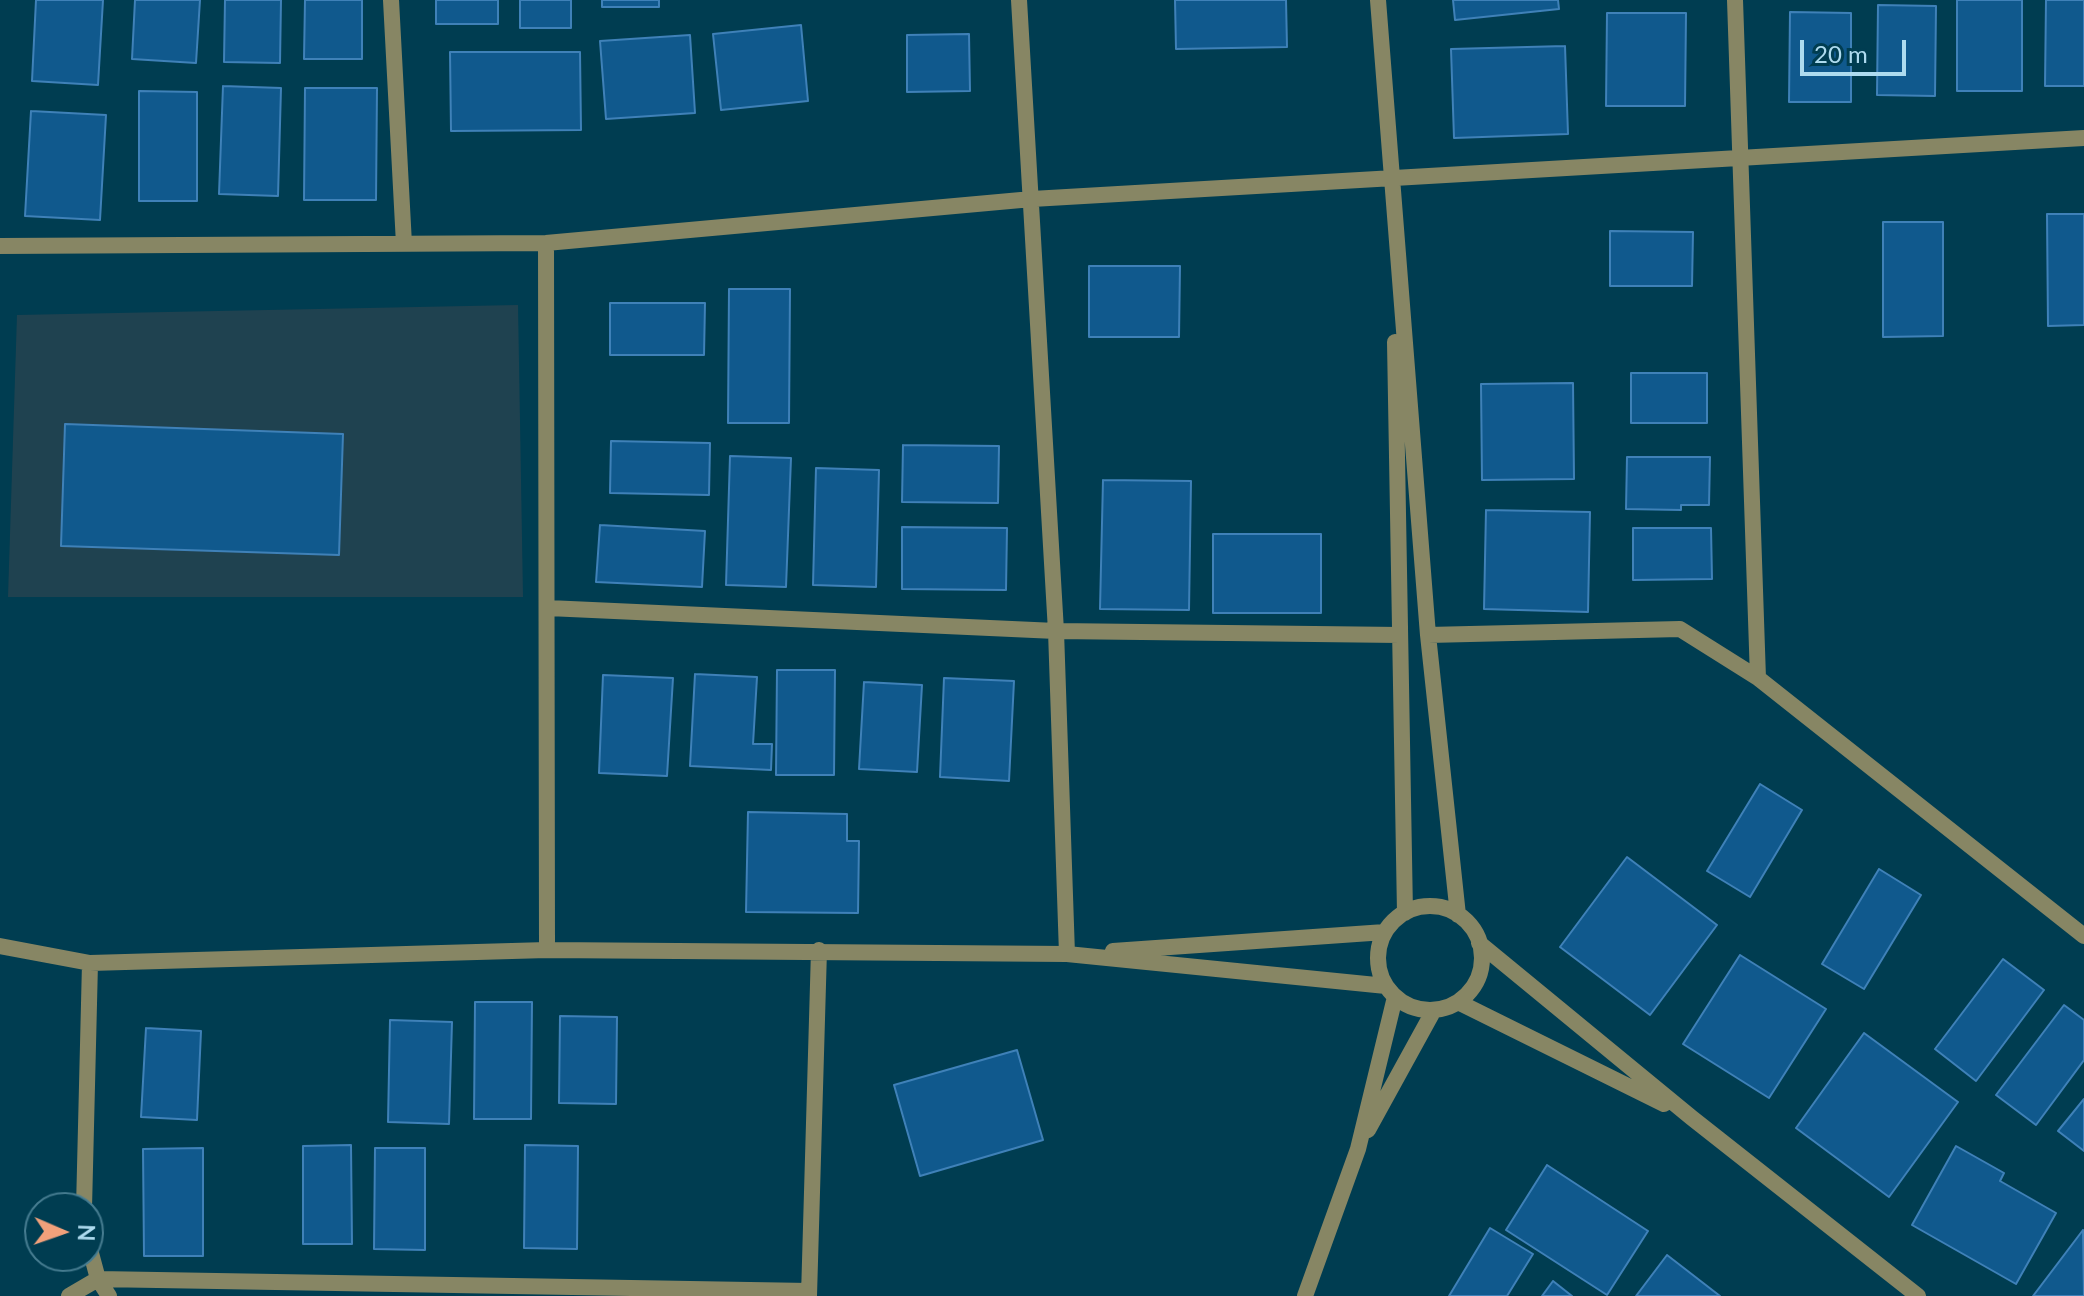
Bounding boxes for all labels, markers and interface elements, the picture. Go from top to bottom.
scale bar [1804,24,1910,74]
text: 20 m [1814,39,1868,68]
north arrow [24,1192,104,1272]
text: N [73,1224,100,1242]

